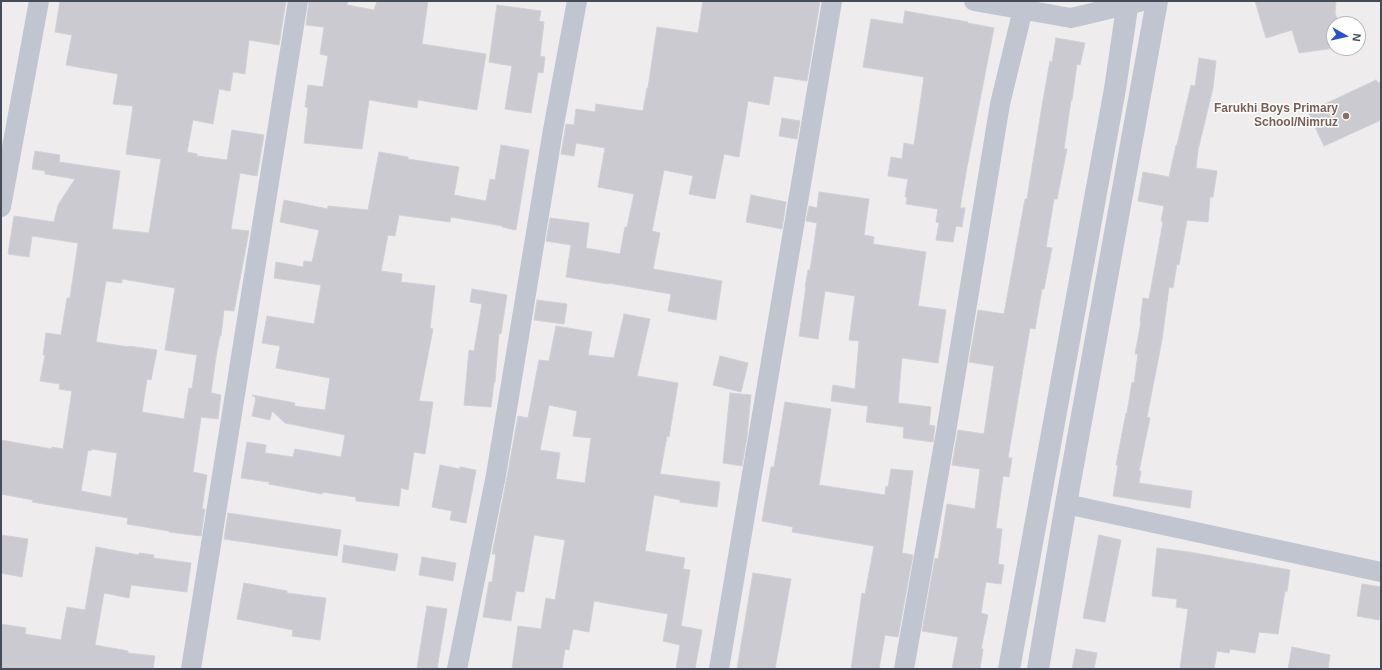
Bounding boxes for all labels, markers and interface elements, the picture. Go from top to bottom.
north arrow [1326,16,1366,56]
text: N [1350,33,1363,42]
place label: Farukhi Boys Primary School/Nimruz [1214,102,1338,130]
marker: Farukhi Boys Primary School/Nimruz [1341,111,1351,121]

